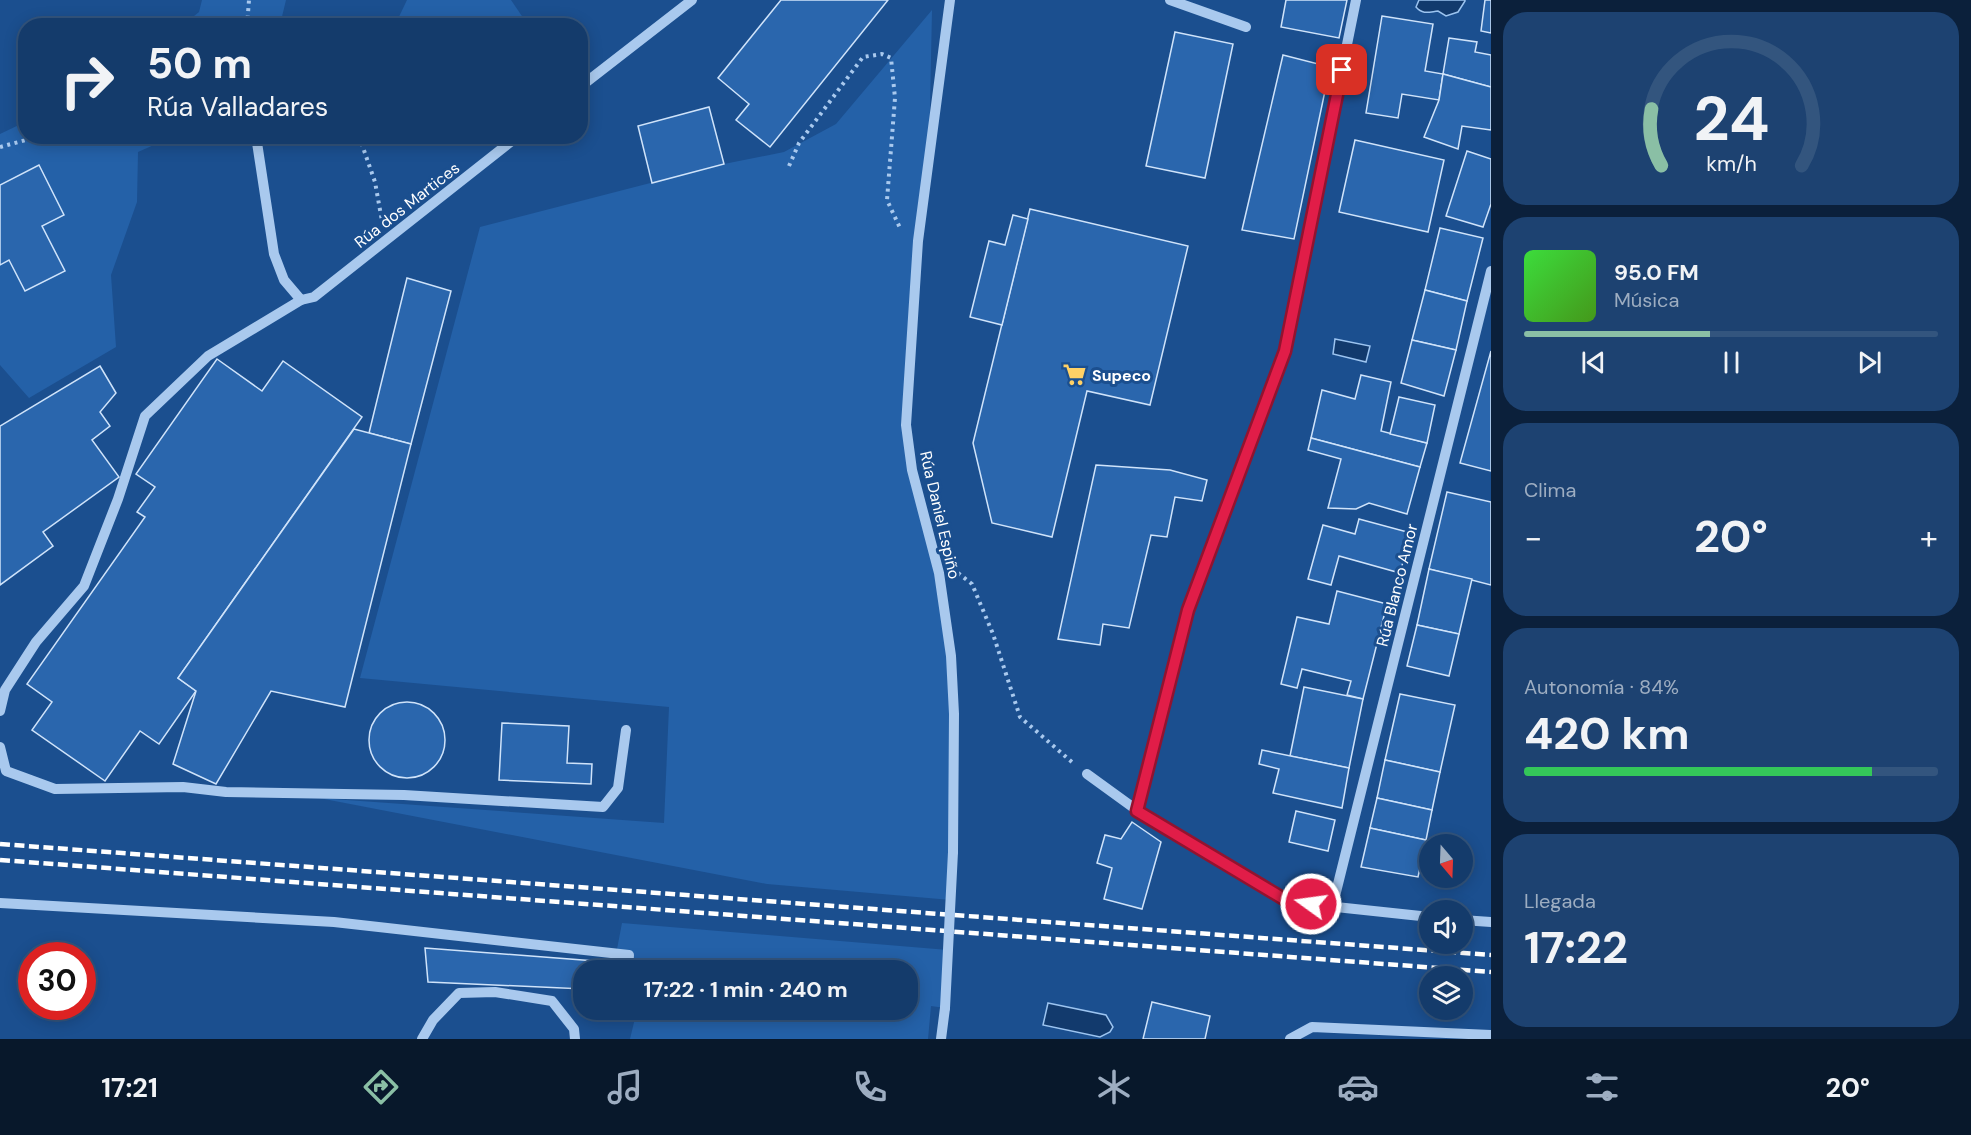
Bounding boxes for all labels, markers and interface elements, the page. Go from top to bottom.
text: 50 m [147,36,252,91]
icon: right [48,42,126,120]
pin [1316,44,1367,95]
icon: arrive [1325,53,1358,86]
text: 24 [1693,78,1769,159]
text: Rúa Valladares [147,89,328,124]
text: km/h [1706,150,1756,178]
street label: Rúa dos Martices [350,157,464,253]
text: 95.0 FM [1614,258,1699,287]
text: Música [1614,287,1679,313]
icon: previous [1577,346,1610,379]
icon: pause [1715,346,1748,379]
icon: next [1853,346,1886,379]
supermarket icon: Supeco [1061,362,1087,388]
place label: Supeco [1092,365,1151,386]
street label: Rúa Daniel Espiño [915,449,965,581]
text: Clima [1524,477,1576,503]
text: 20° [1694,507,1768,566]
text: − [1524,516,1542,559]
text: + [1920,516,1938,559]
street label: Rúa Blanco Amor [1372,521,1422,649]
text: Autonomía · 84% [1524,674,1679,700]
text: 420 km [1524,704,1690,763]
north arrow [1419,834,1473,888]
map controls [1419,834,1473,1020]
position arrow [1279,872,1343,936]
text: Llegada [1524,888,1596,914]
button: sound [1419,900,1473,954]
text: 17:22 [1524,918,1628,977]
speed limit sign: 30 [18,942,96,1020]
button: layers [1419,966,1473,1020]
text: 17:22 · 1 min · 240 m [643,975,848,1004]
icon: directions [360,1066,402,1108]
icon: music [604,1066,646,1108]
icon: phone [849,1066,891,1108]
icon: climate [1093,1066,1135,1108]
icon: car [1337,1066,1379,1108]
icon: filters [1581,1066,1623,1108]
text: 17:21 [101,1070,158,1105]
text: 20° [1826,1070,1870,1105]

